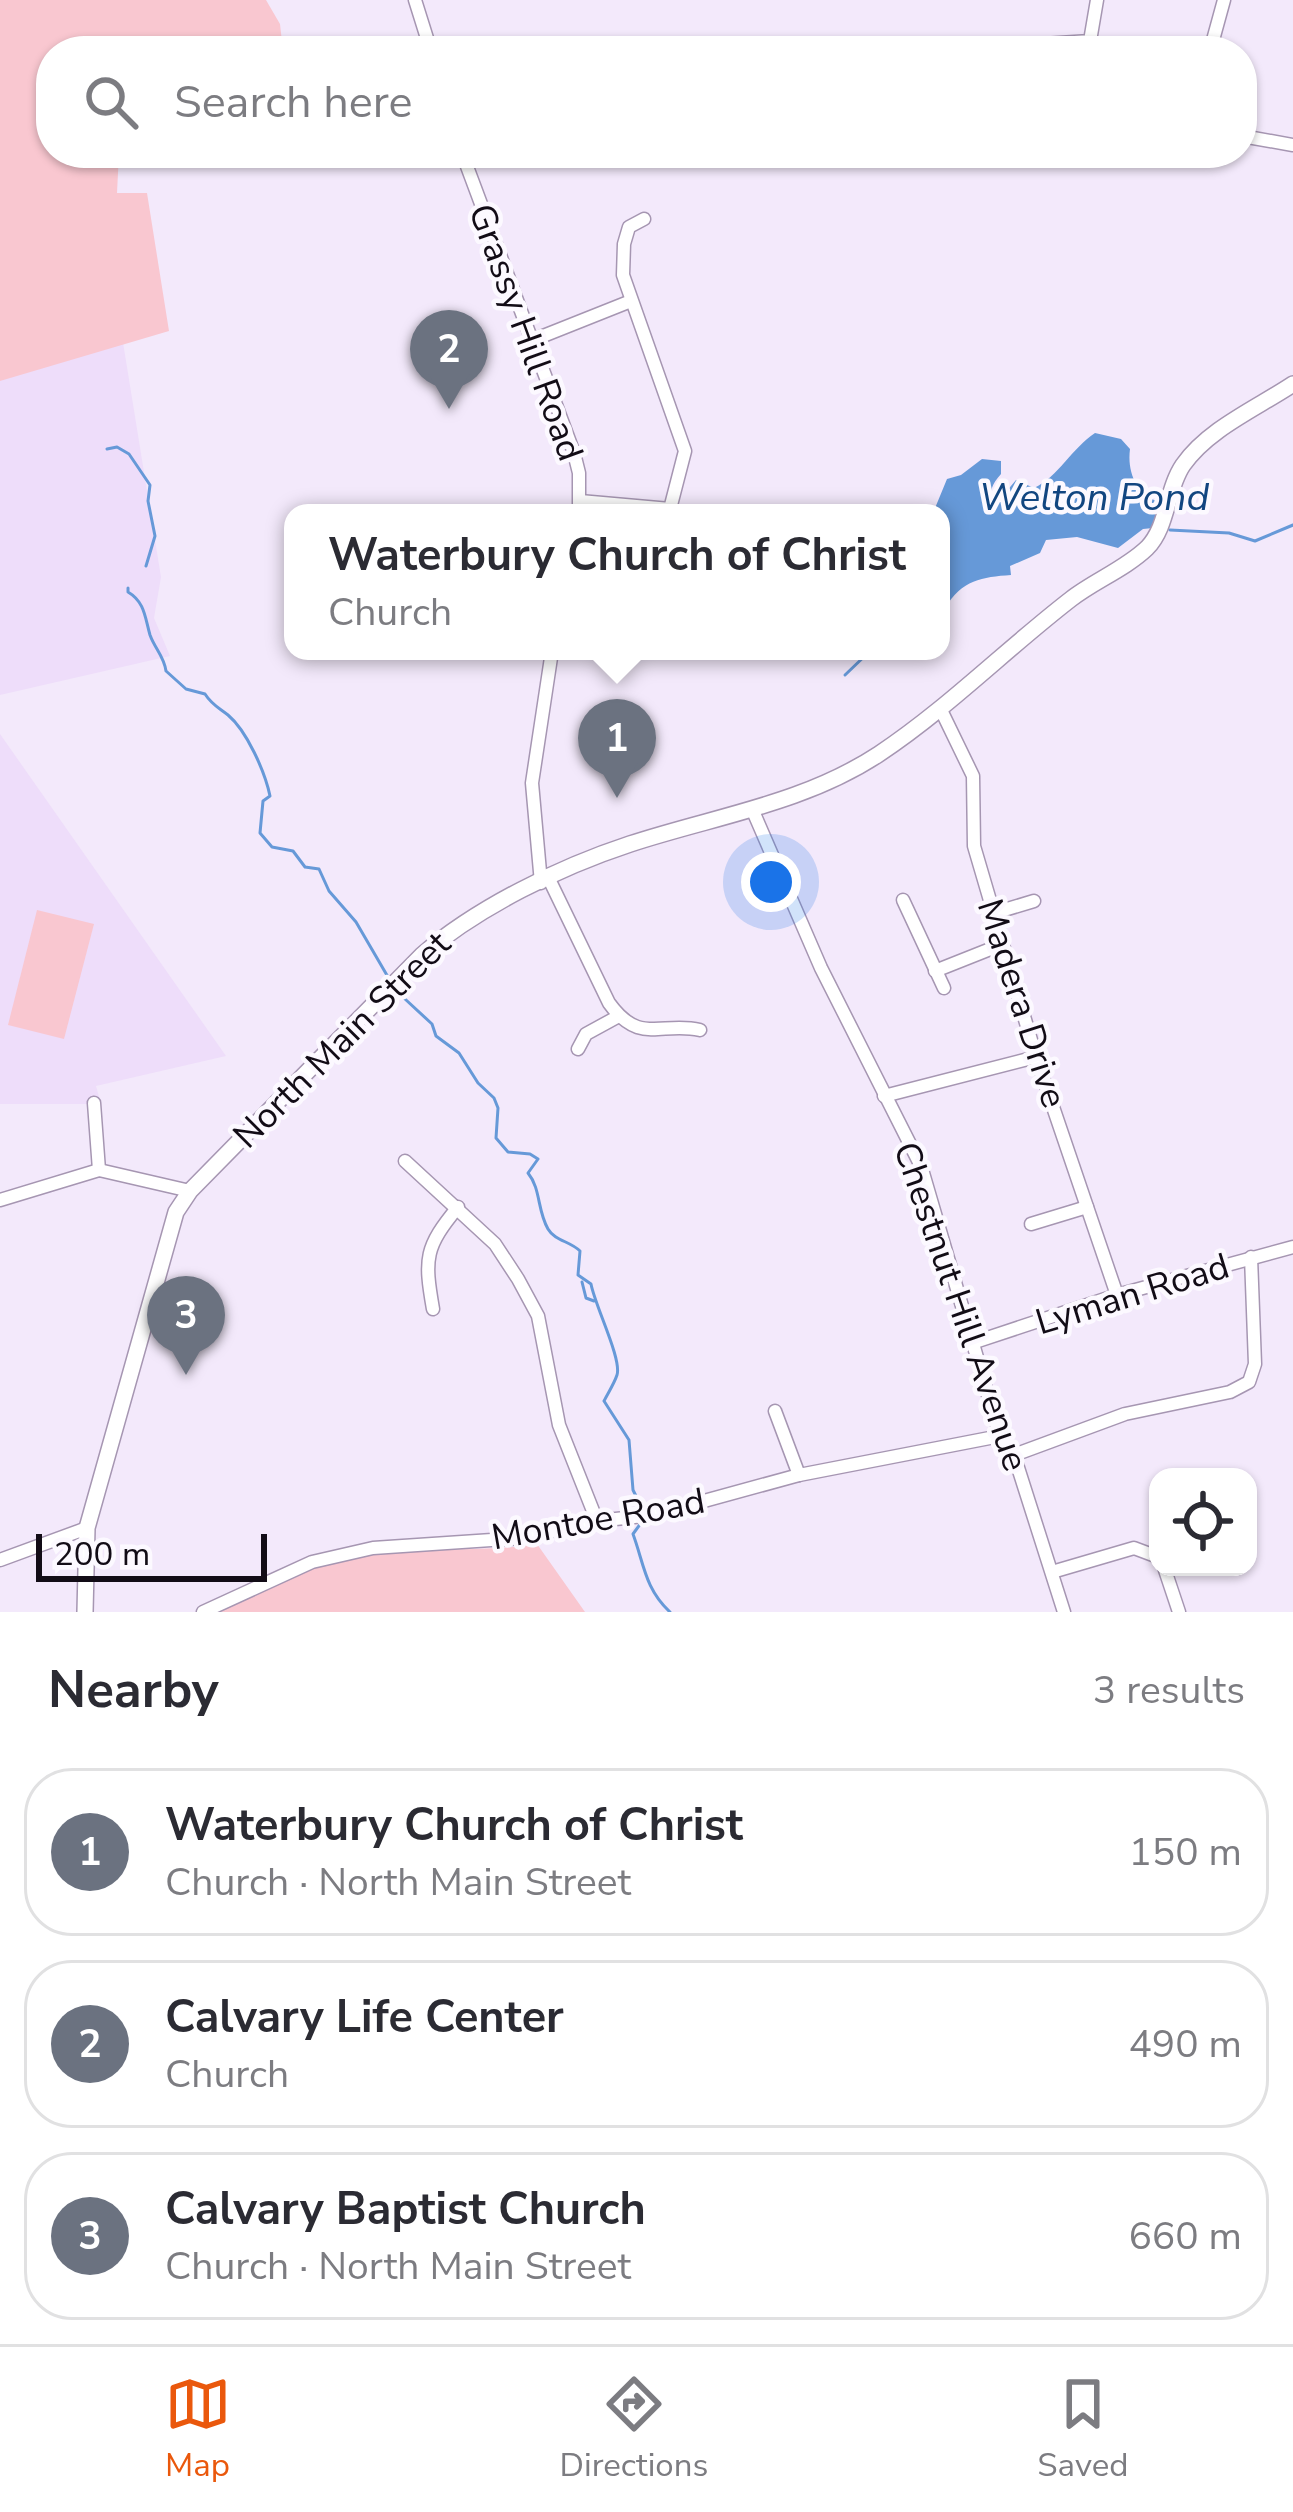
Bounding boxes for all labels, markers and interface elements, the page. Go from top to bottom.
search box [36,36,1257,168]
icon: search [78,69,144,135]
text: Search here [174,72,413,133]
street label: Grassy Hill Road [456,197,595,468]
pin: 2 [410,310,488,409]
water label: Welton Pond [979,471,1209,524]
popup [284,504,950,660]
text: Waterbury Church of Christ [328,525,906,586]
text: Church [328,586,452,639]
pin: 1 [578,699,656,798]
your location [741,852,801,912]
street label: Madera Drive [965,893,1078,1114]
street label: North Main Street [223,920,462,1160]
street label: Chestnut Hill Avenue [881,1135,1040,1478]
street label: Lyman Road [1030,1242,1235,1347]
pin: 3 [147,1276,225,1375]
map controls [1149,1468,1257,1576]
button: locate [1149,1468,1257,1576]
street label: Montoe Road [488,1477,709,1562]
scale bar [36,1528,267,1581]
text: 200 m [54,1532,150,1577]
text: Nearby [48,1655,219,1725]
text: 3 results [1093,1664,1245,1717]
text: Waterbury Church of Christ [165,1795,743,1856]
text: 1 [78,1826,102,1879]
text: 150 m [1128,1826,1242,1879]
text: Church · North Main Street [165,1856,631,1909]
text: Calvary Life Center [165,1987,564,2048]
text: 2 [78,2018,102,2071]
text: 490 m [1128,2018,1242,2071]
text: Church [165,2048,289,2101]
text: Calvary Baptist Church [165,2179,646,2240]
text: 3 [78,2210,102,2263]
text: 660 m [1128,2210,1242,2263]
text: Church · North Main Street [165,2240,631,2293]
tab: Map [165,2371,231,2488]
tab: Directions [560,2371,708,2488]
tab: Saved [1037,2371,1128,2488]

